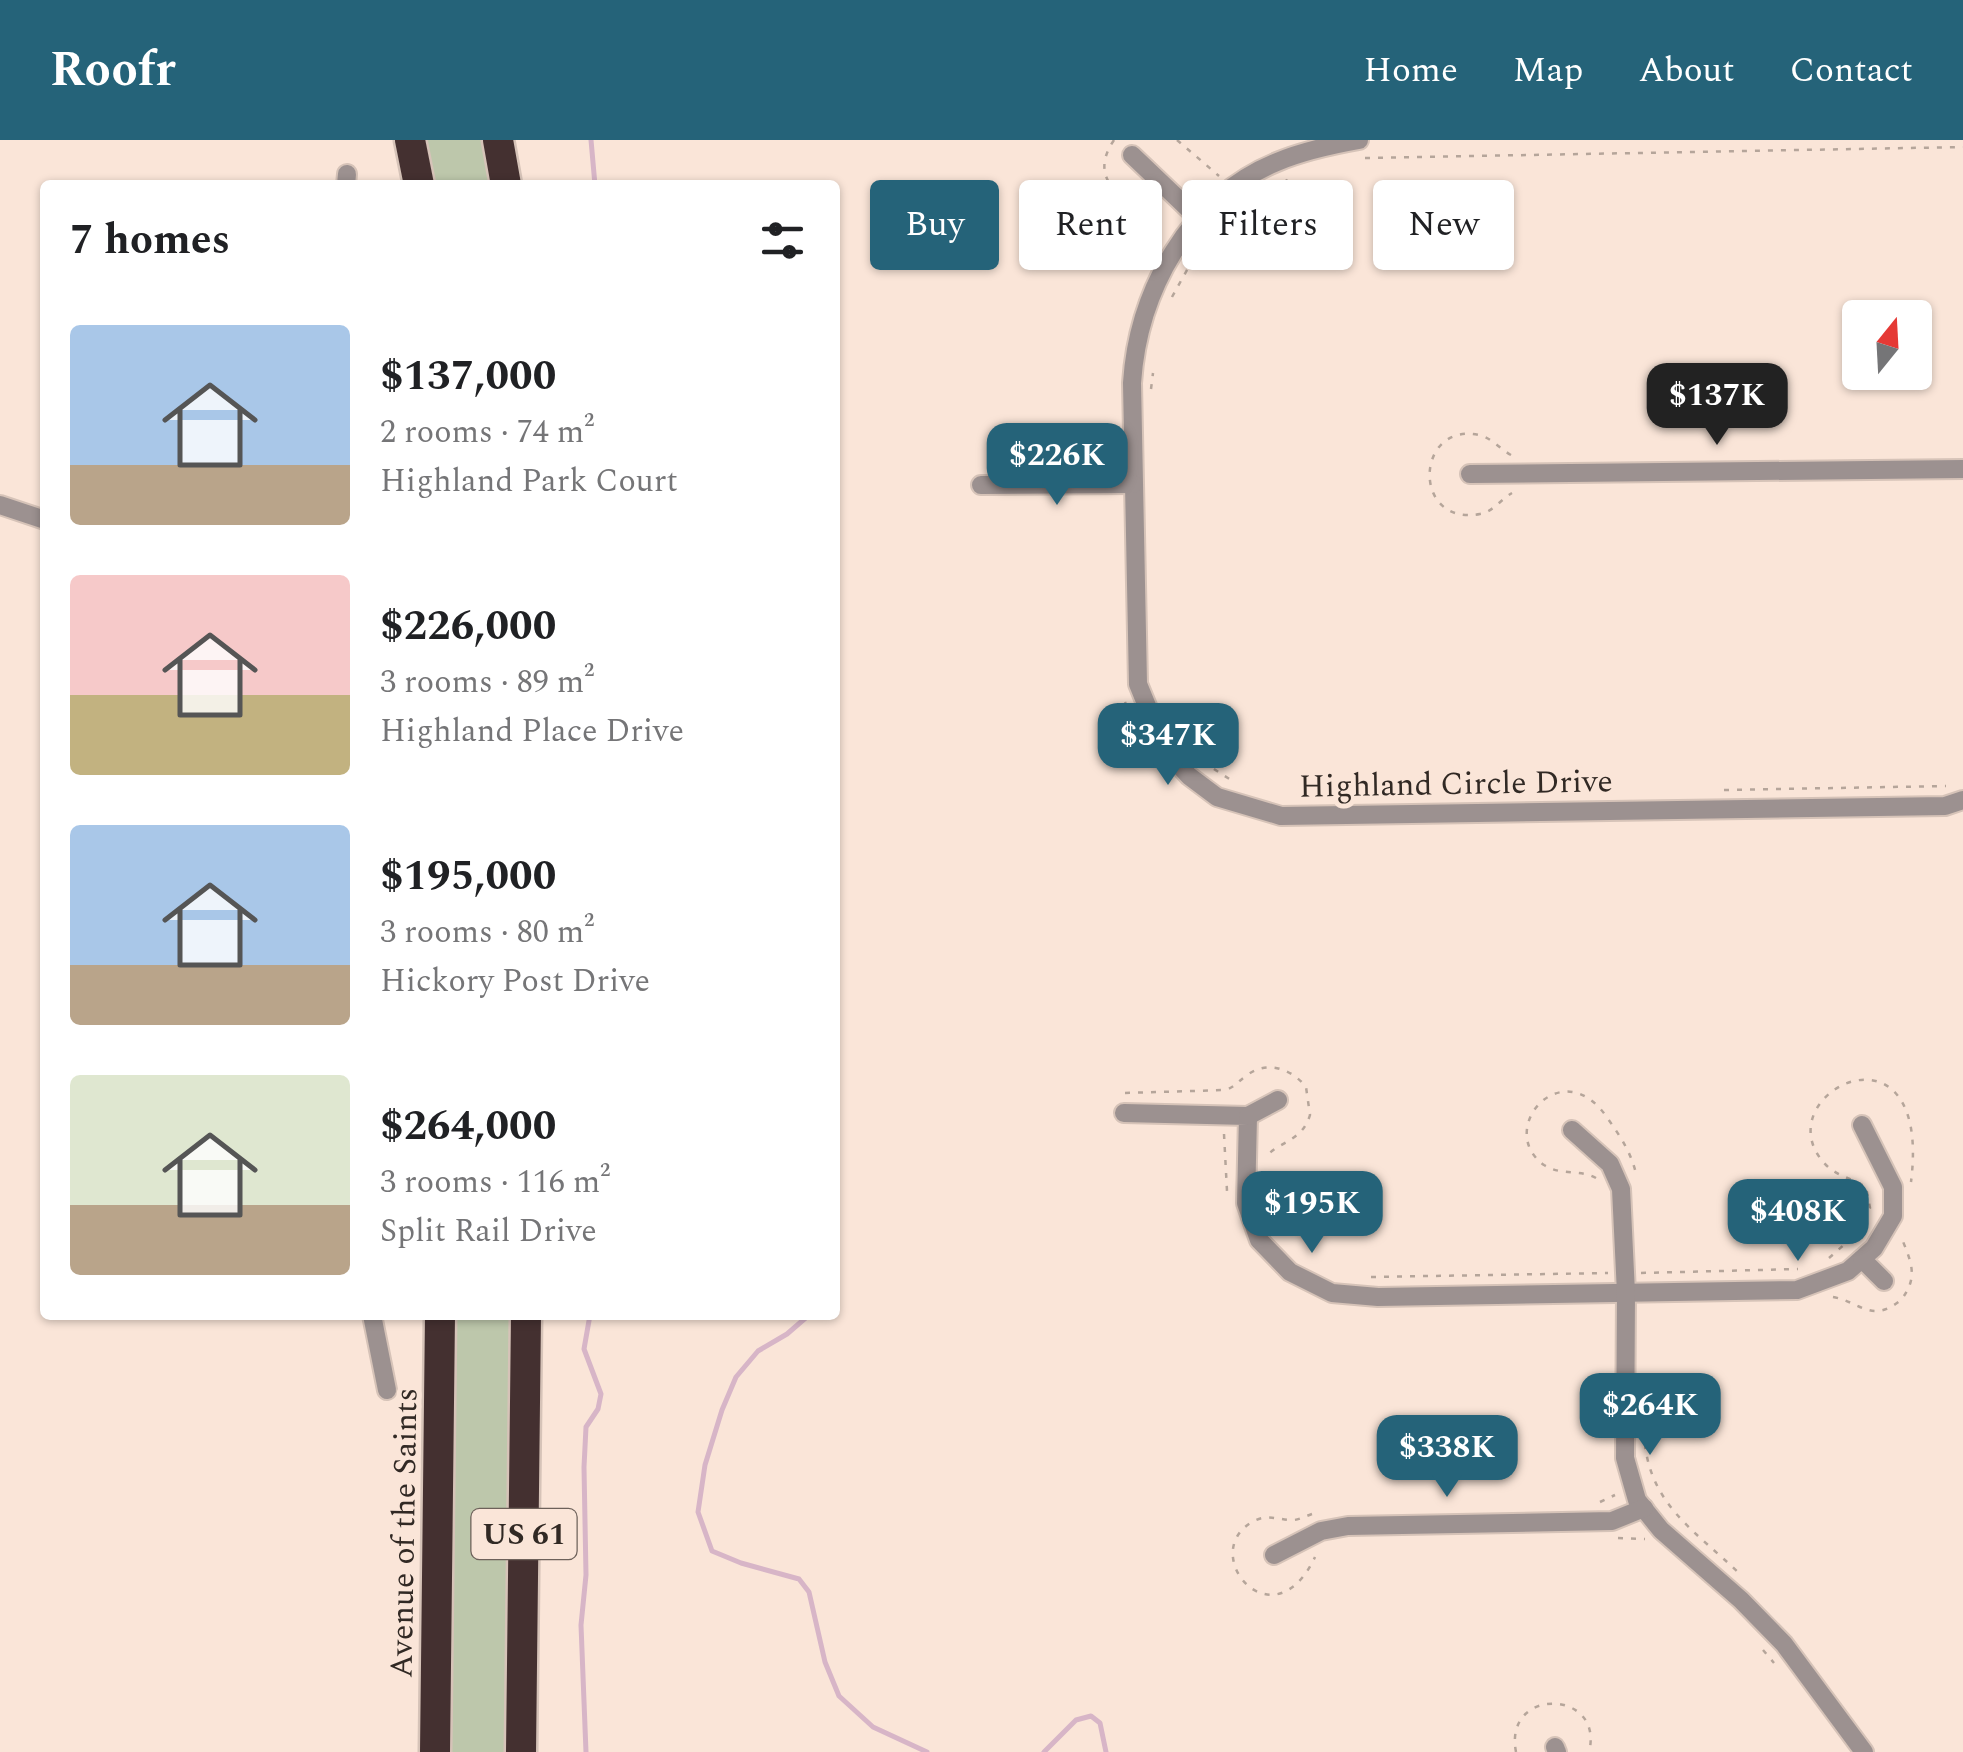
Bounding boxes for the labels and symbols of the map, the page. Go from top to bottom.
north arrow [1842,300,1932,390]
pin: $137K [1647,363,1787,448]
pin: $226K [987,423,1127,508]
pin: $347K [1098,703,1238,788]
street label: Highland Circle Drive [1299,757,1613,812]
pin: $195K [1242,1171,1382,1256]
pin: $408K [1728,1179,1868,1264]
pin: $264K [1580,1373,1720,1458]
street label: Avenue of the Saints [377,1387,432,1679]
pin: $338K [1377,1415,1517,1500]
road number: US 61 [472,1509,576,1559]

